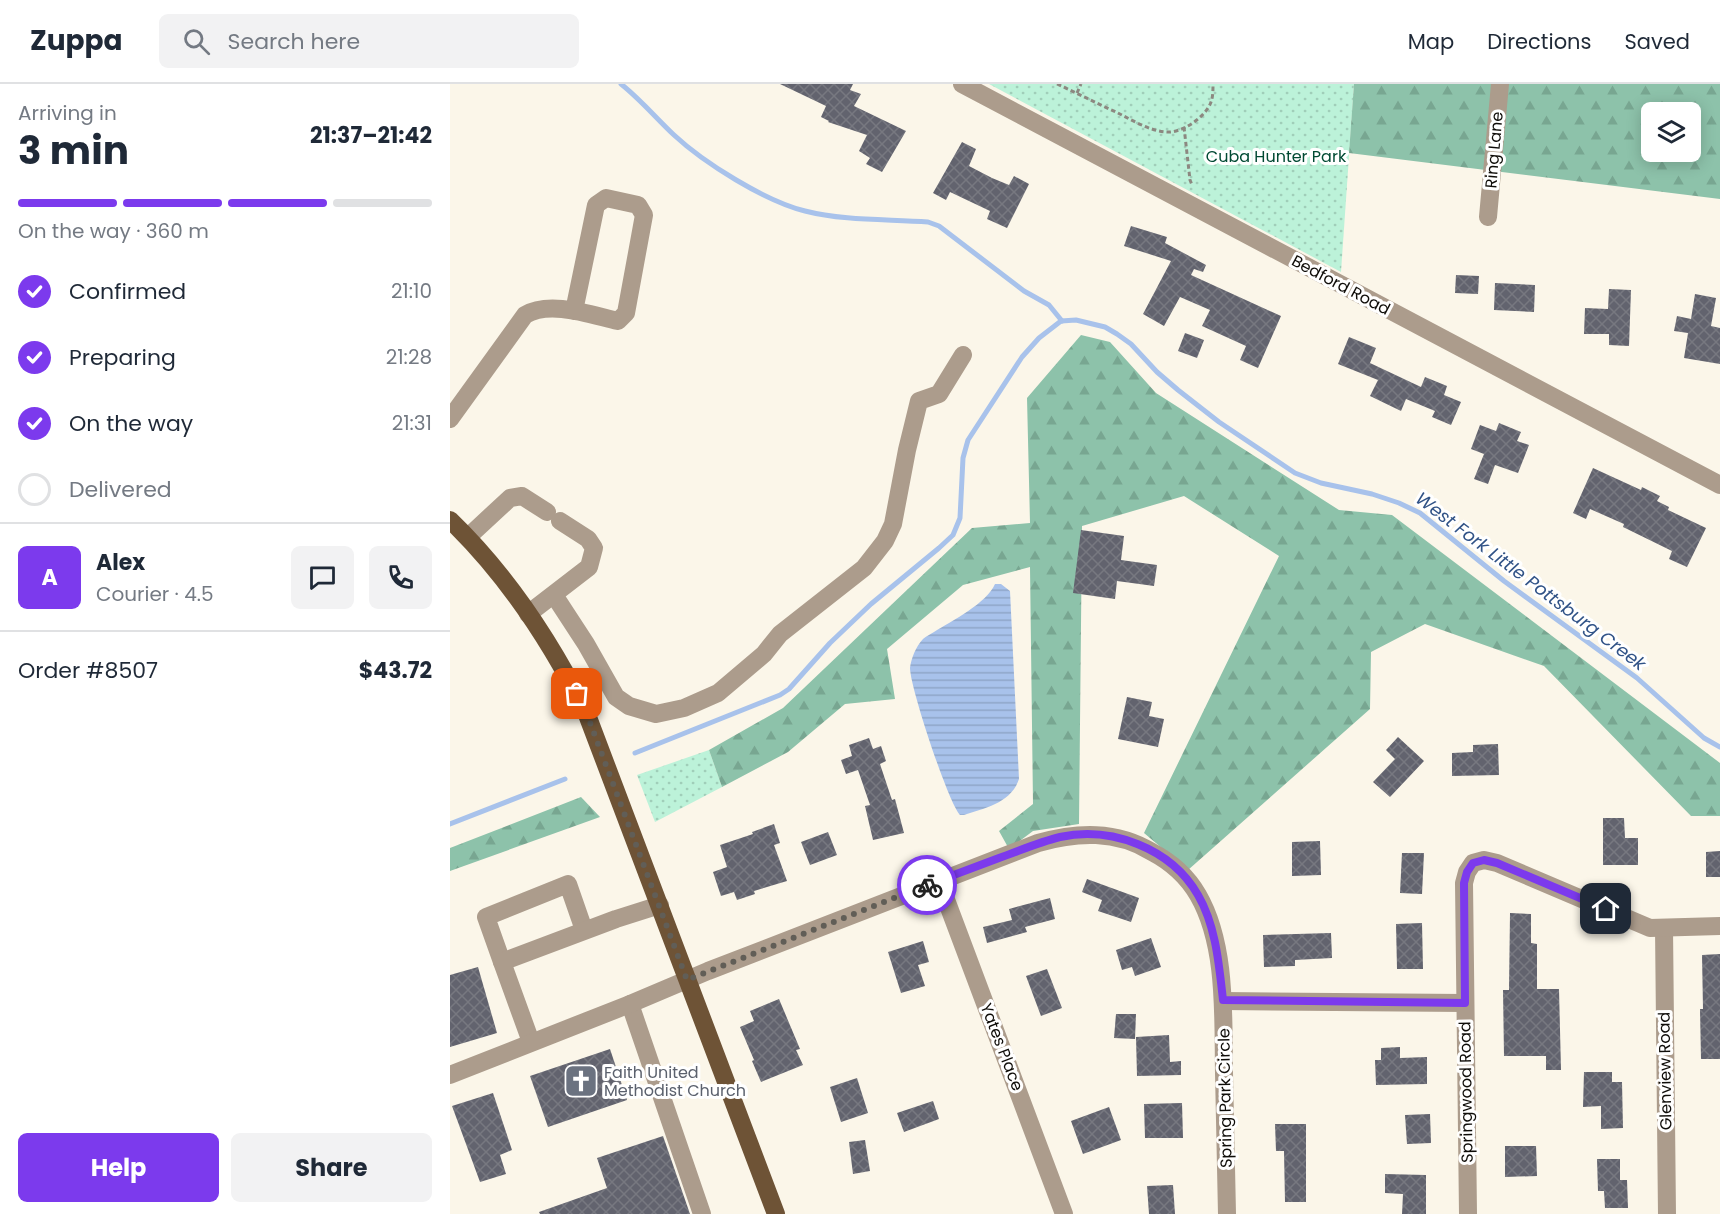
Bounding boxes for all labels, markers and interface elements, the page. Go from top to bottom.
search box [159,14,579,68]
text: Zuppa [30,21,123,60]
icon: search [180,25,213,58]
text: Search here [228,26,360,57]
text: Map [1408,27,1454,56]
text: Directions [1487,27,1591,56]
text: Saved [1624,27,1690,56]
text: Arriving in [18,99,117,127]
map controls [1641,102,1701,162]
button: layers [1641,102,1701,162]
street label: Ring Lane [1479,111,1509,189]
text: 21:37–21:42 [310,120,432,151]
text: 3 min [18,123,129,178]
park label: Cuba Hunter Park [1206,145,1347,168]
text: On the way · 360 m [18,217,209,245]
street label: Bedford Road [1288,249,1394,321]
icon: check [18,275,51,308]
text: Confirmed [69,276,186,307]
text: 21:10 [391,277,432,305]
icon: check [18,341,51,374]
text: Preparing [69,342,176,373]
text: 21:28 [386,343,432,371]
icon: check [18,407,51,440]
text: On the way [69,408,193,439]
text: 21:31 [392,409,432,437]
text: Delivered [69,474,172,505]
water label: West Fork Little Pottsburg Creek [1411,486,1652,677]
button: chat [291,546,354,609]
button: phone [369,546,432,609]
text: Alex [96,547,145,578]
text: A [41,562,58,593]
text: Courier · 4.5 [96,580,214,608]
text: Order #8507 [18,655,158,686]
text: $43.72 [359,655,432,686]
pin [551,668,602,719]
icon: bag [560,677,593,710]
courier [897,855,957,915]
icon: bike [911,869,944,902]
pin [1580,883,1631,934]
icon: home [1589,892,1622,925]
street label: Yates Place [975,1000,1029,1094]
street label: Glenview Road [1652,1012,1678,1130]
street label: Springwood Road [1453,1021,1479,1163]
street label: Spring Park Circle [1212,1028,1238,1168]
place label: Faith United Methodist Church [604,1061,746,1102]
church icon: Faith United Methodist Church [563,1063,599,1099]
button: Help [18,1133,219,1202]
button: Share [231,1133,432,1202]

